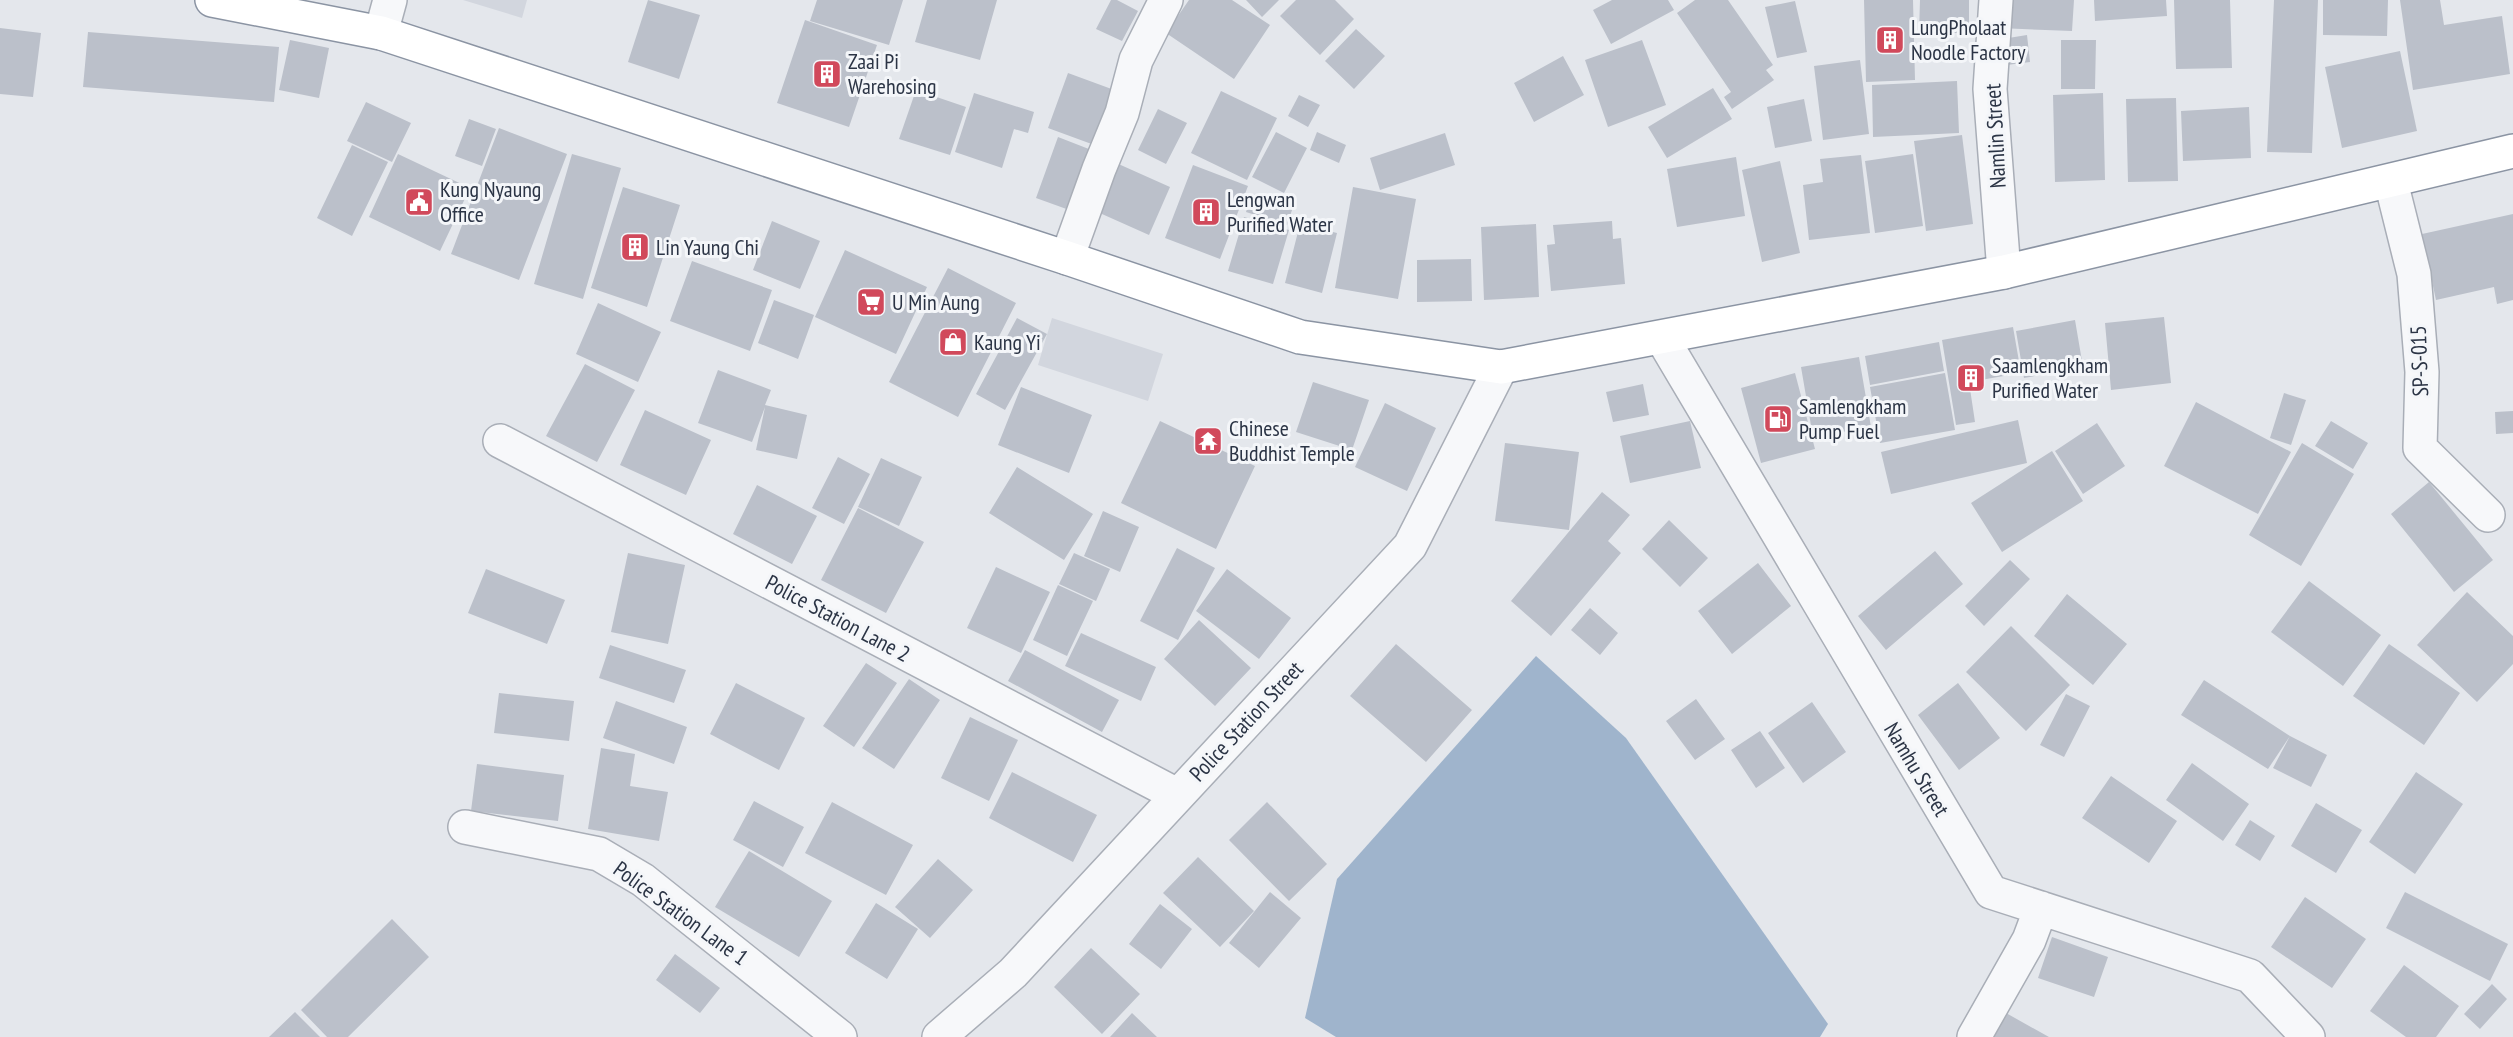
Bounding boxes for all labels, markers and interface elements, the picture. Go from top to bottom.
place label: LungPholaat Noodle Factory [1911,13,2026,66]
building icon: LungPholaat Noodle Factory [1874,24,1906,56]
place label: Zaai Pi Warehosing [848,47,937,100]
building icon: Zaai Pi Warehosing [811,58,843,90]
street label: Namlin Street [1978,83,2012,189]
place label: Kung Nyaung Office [440,175,541,228]
place label: Lengwan Purified Water [1227,185,1333,238]
public building icon: Kung Nyaung Office [403,186,435,218]
building icon: Lengwan Purified Water [1190,196,1222,228]
building icon: Lin Yaung Chi [619,231,651,263]
place label: Lin Yaung Chi [656,233,759,261]
supermarket icon: U Min Aung [855,286,887,318]
place label: U Min Aung [892,288,980,316]
street label: SP-S-015 [2404,325,2434,397]
shop icon: Kaung Yi [937,326,969,358]
place label: Kaung Yi [974,328,1041,356]
place label: Saamlengkham Purified Water [1992,351,2108,404]
building icon: Saamlengkham Purified Water [1955,362,1987,394]
place label: Samlengkham Pump Fuel [1799,392,1906,445]
fuel station icon: Samlengkham Pump Fuel [1762,403,1794,435]
place label: Chinese Buddhist Temple [1229,414,1355,467]
temple icon: Chinese Buddhist Temple [1192,425,1224,457]
street label: Police Station Lane 2 [761,568,915,668]
street label: Police Station Street [1183,655,1309,787]
street label: Namhu Street [1878,717,1956,821]
street label: Police Station Lane 1 [608,855,754,971]

